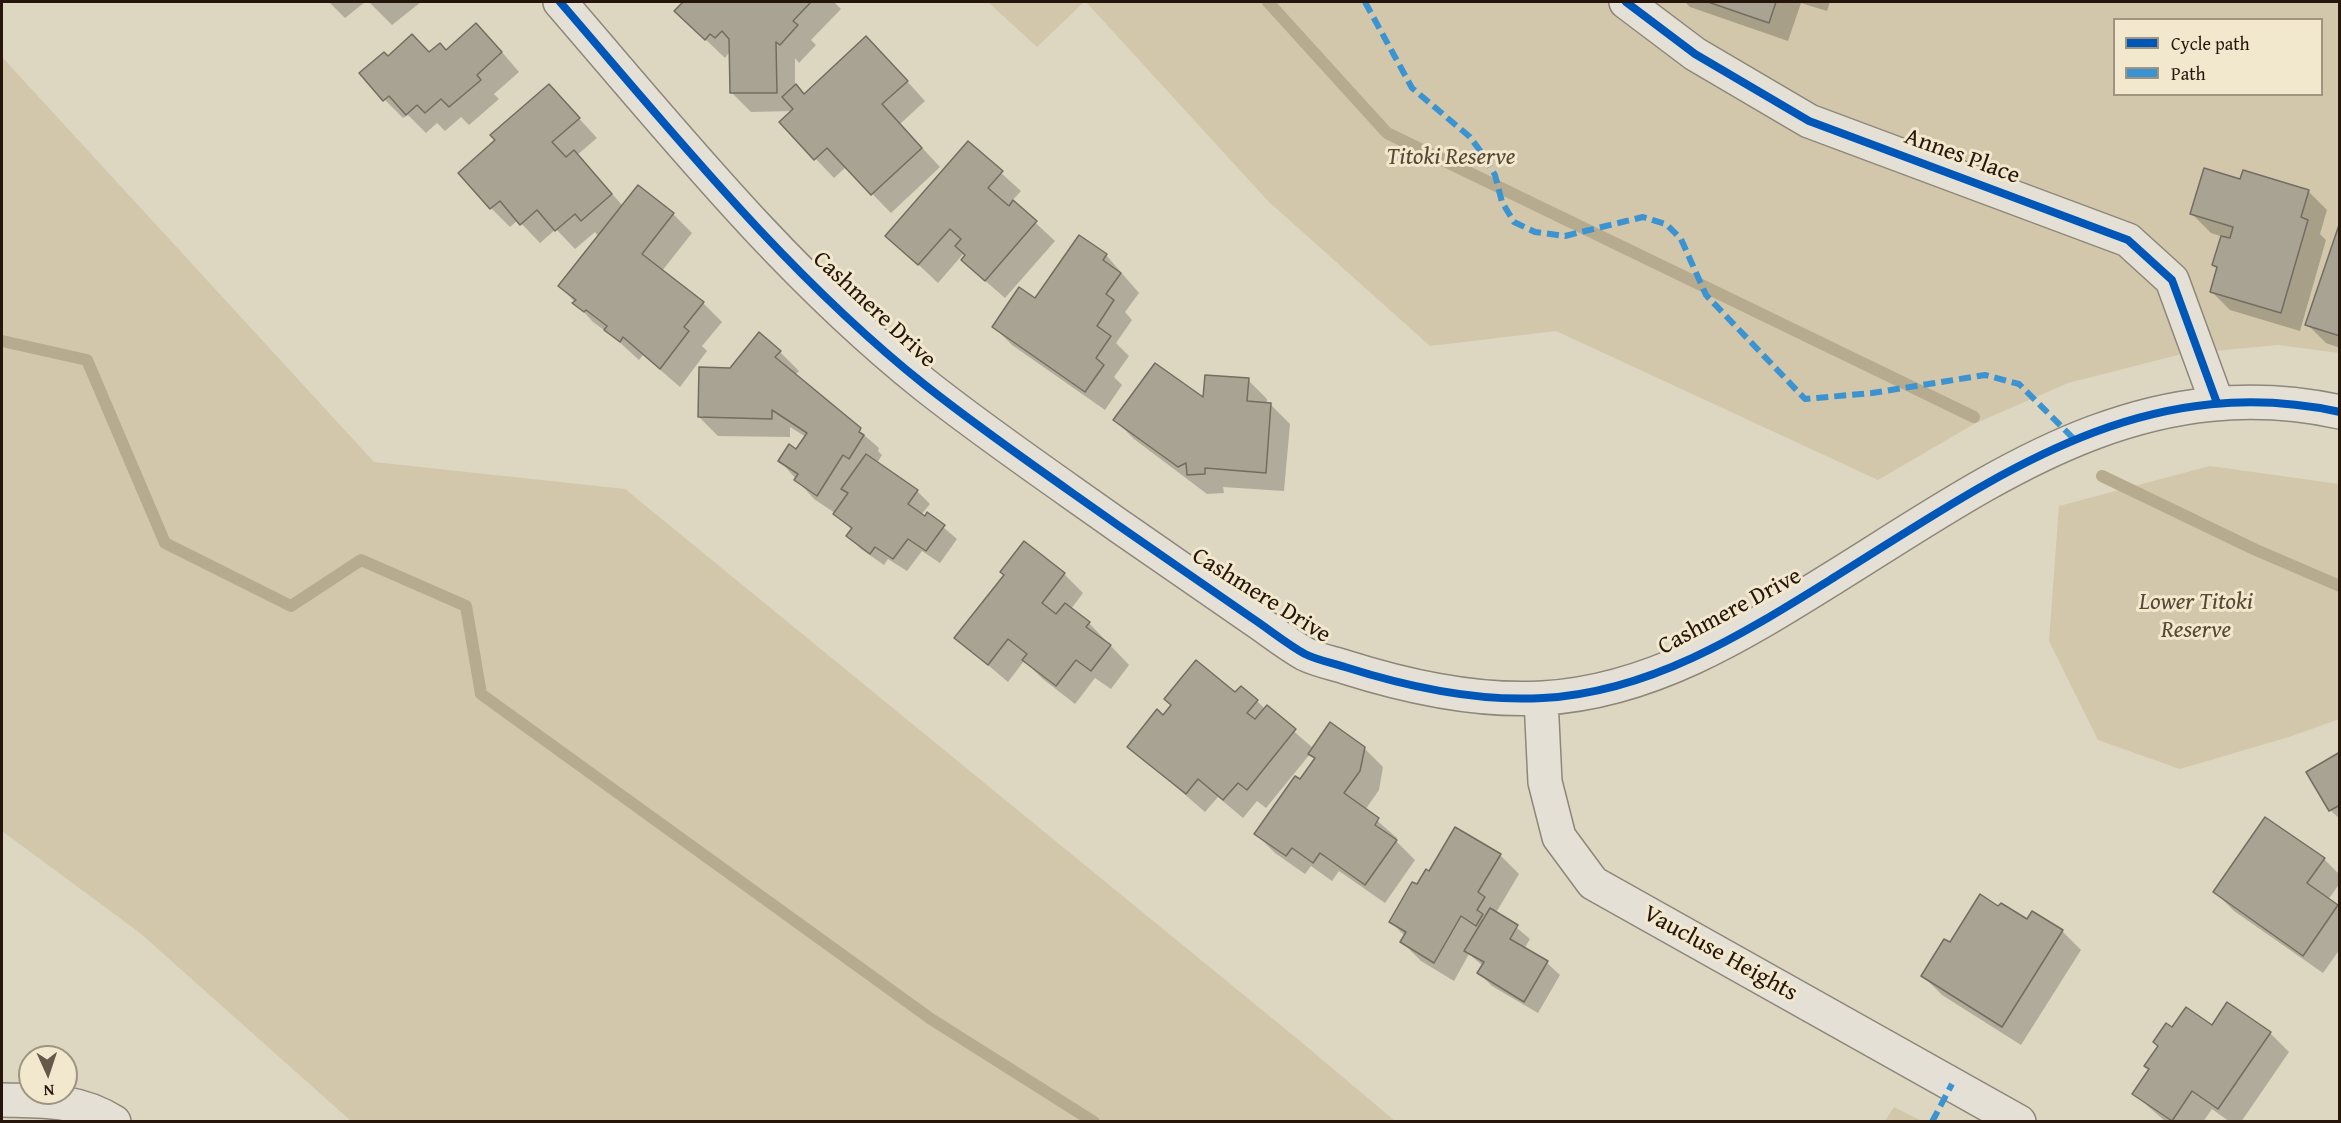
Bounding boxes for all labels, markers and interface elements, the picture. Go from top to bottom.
legend [2113,18,2323,96]
text: Cycle path [2171,30,2250,57]
text: Path [2171,60,2206,87]
street label: Annes Place [1900,123,2024,191]
park label: Titoki Reserve [1387,144,1515,172]
street label: Cashmere Drive [806,246,942,374]
street label: Cashmere Drive [1186,542,1336,650]
street label: Cashmere Drive [1653,562,1807,662]
park label: Lower Titoki Reserve [2139,589,2253,645]
street label: Vaucluse Heights [1638,900,1802,1008]
north arrow [18,1045,78,1105]
text: N [43,1079,55,1103]

